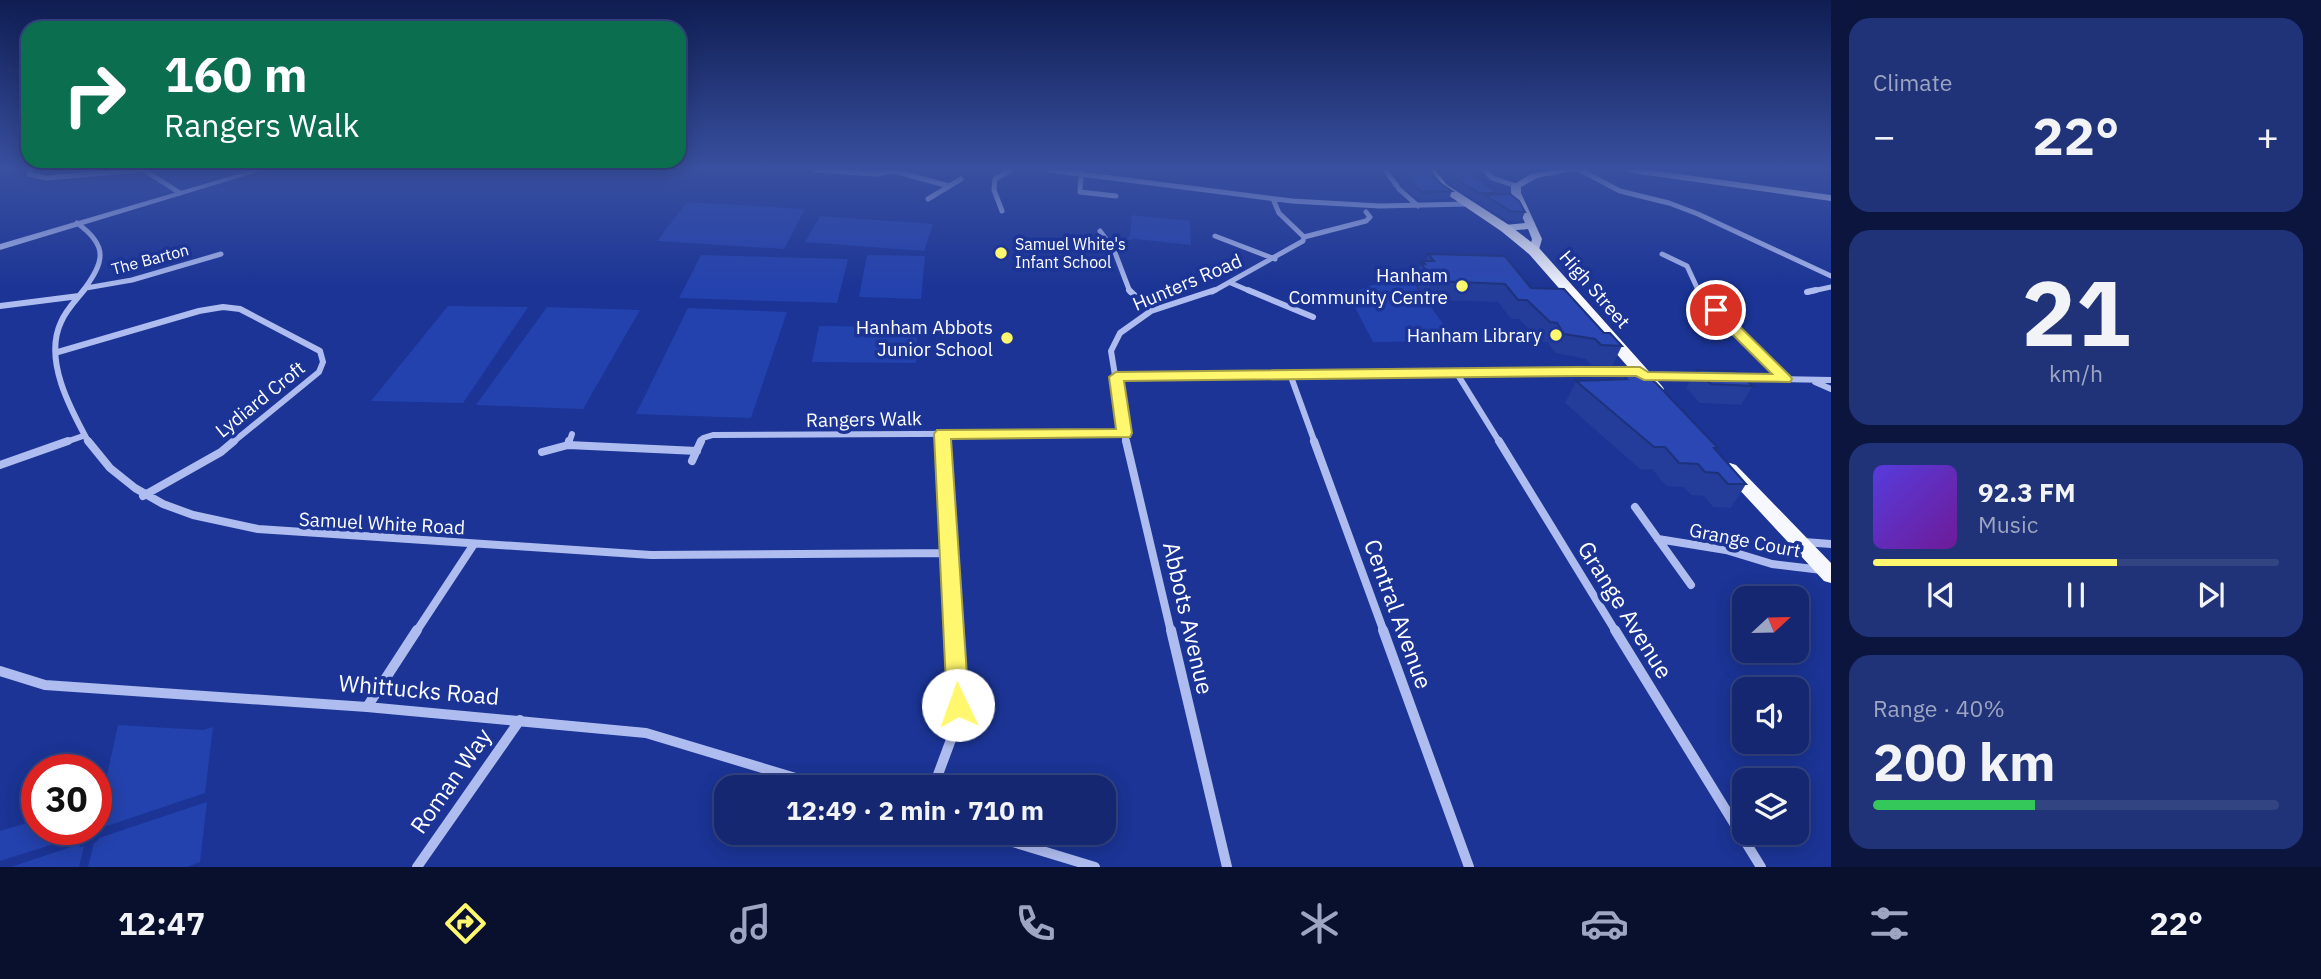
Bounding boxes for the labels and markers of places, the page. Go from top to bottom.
place label: Samuel White's Infant School [1015,234,1126,272]
marker: Samuel White's Infant School [993,245,1009,261]
place label: Hanham Community Centre [1288,263,1448,309]
marker: Hanham Community Centre [1454,278,1470,294]
pin [1686,280,1746,340]
place label: Hanham Abbots Junior School [856,315,993,361]
place label: Hanham Library [1407,323,1543,347]
marker: Hanham Library [1548,327,1564,343]
marker: Hanham Abbots Junior School [999,330,1015,346]

